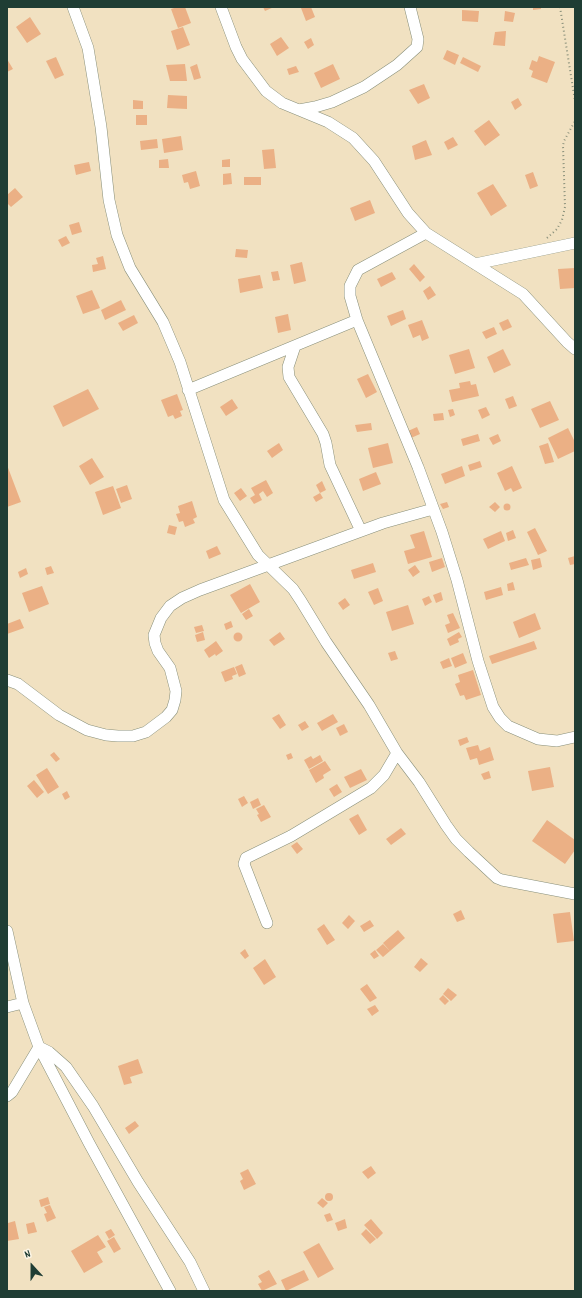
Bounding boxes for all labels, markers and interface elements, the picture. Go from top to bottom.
north arrow [12,1246,52,1286]
text: N [22,1246,33,1263]

